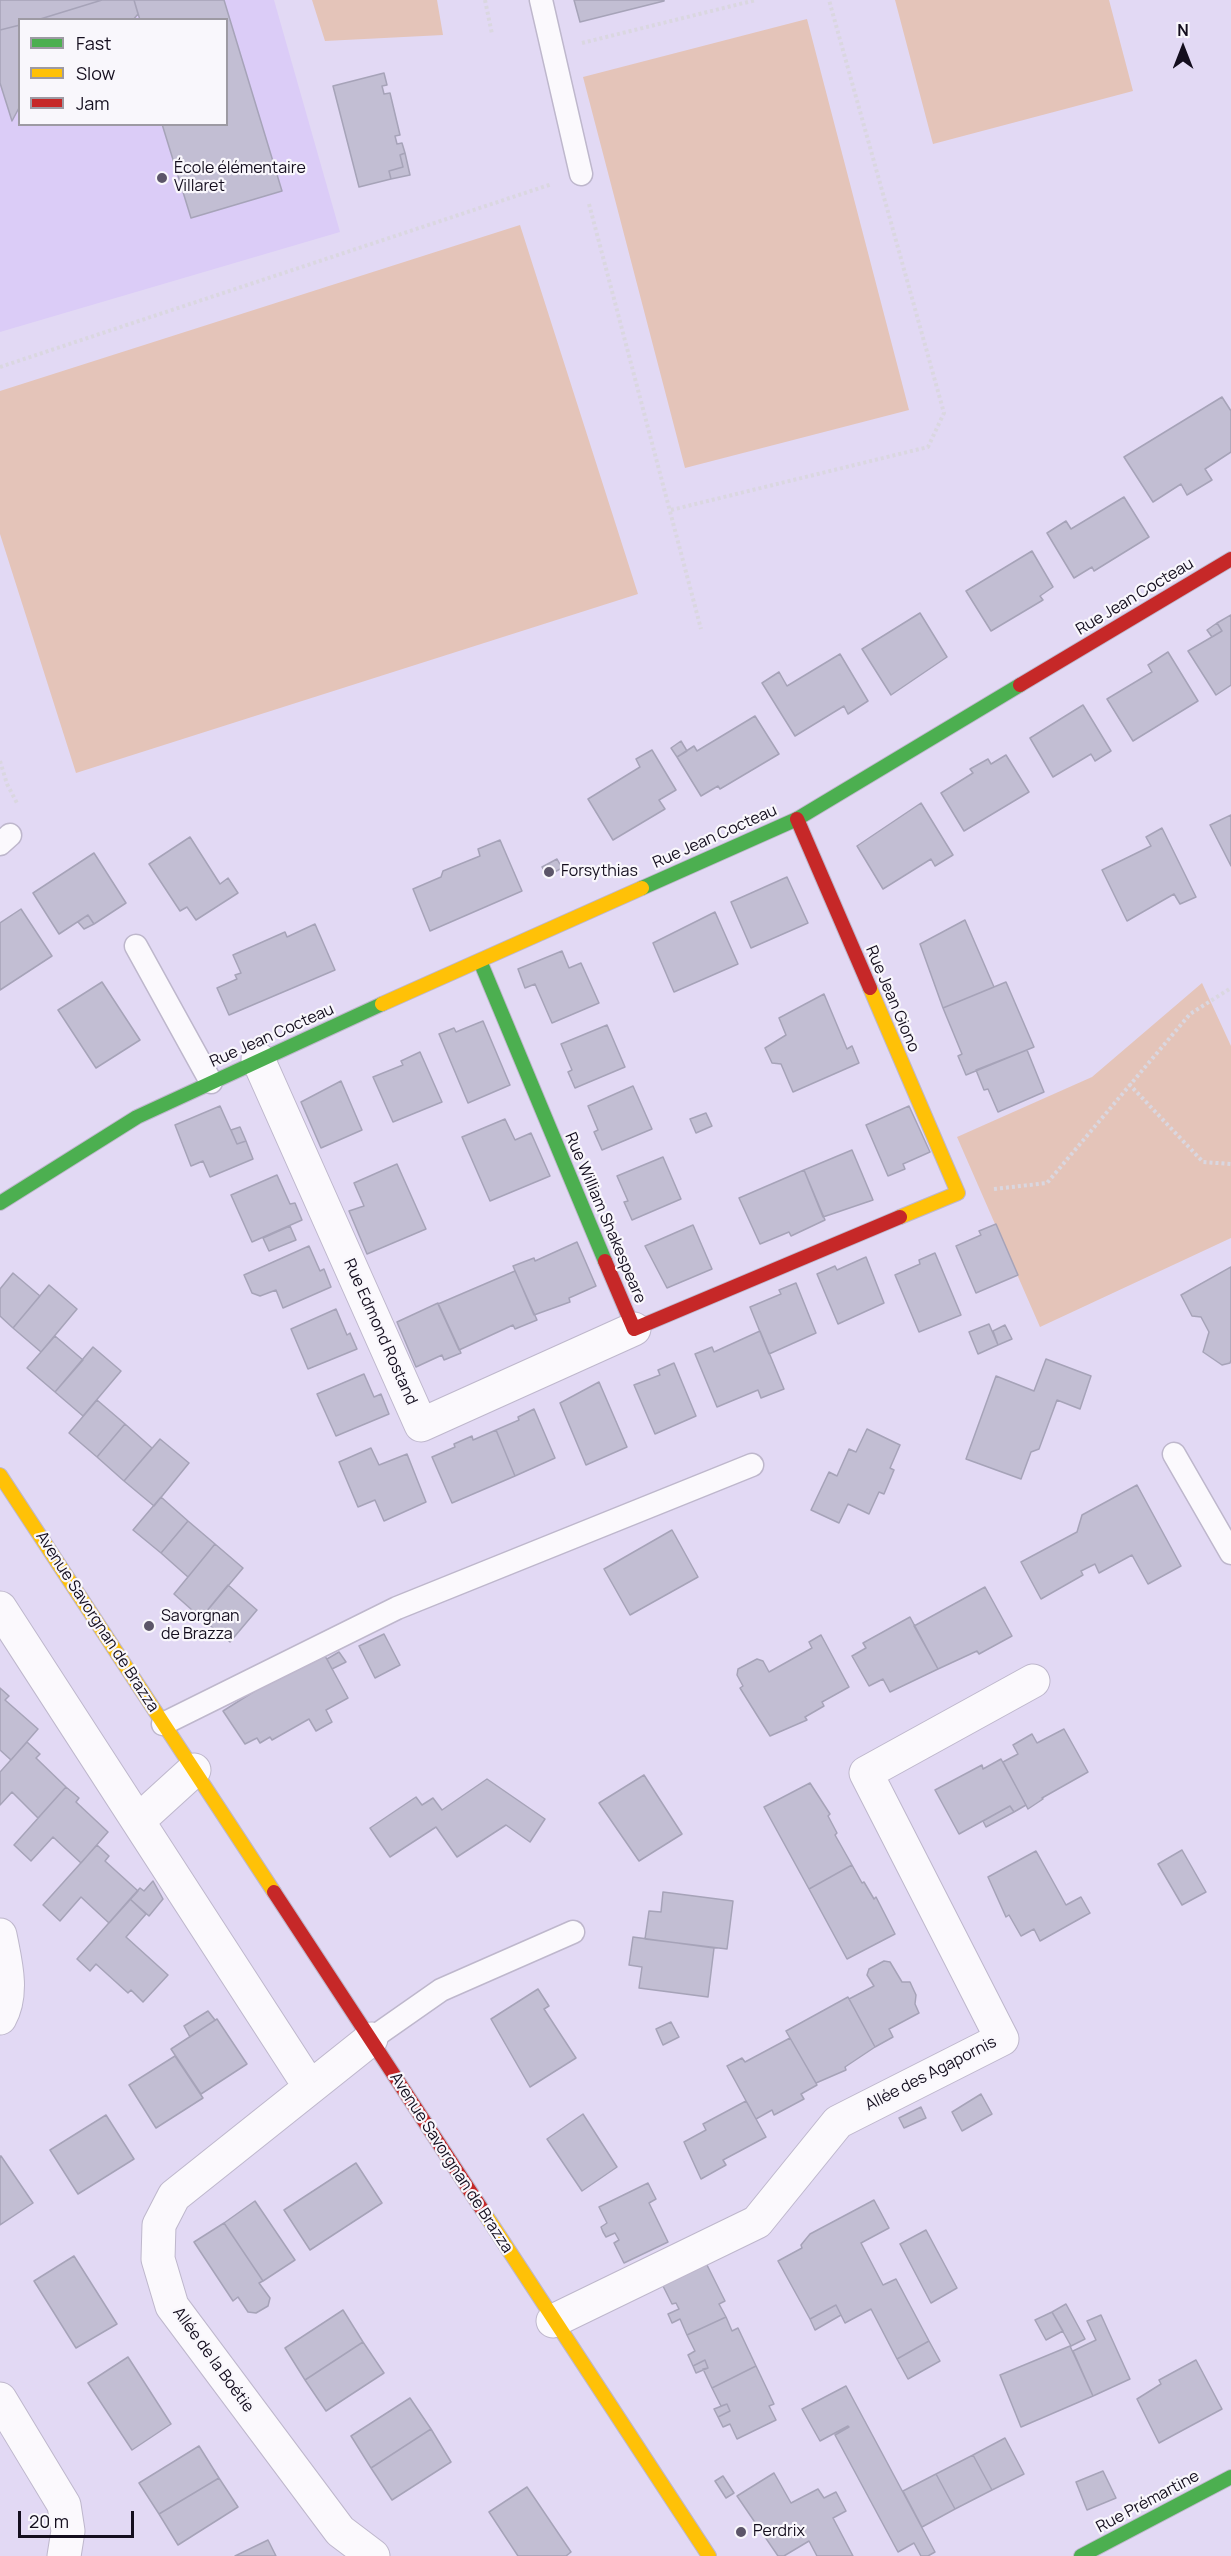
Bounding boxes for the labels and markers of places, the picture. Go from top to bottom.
place label: École élémentaire Villaret [174,159,306,197]
marker: École élémentaire Villaret [155,171,169,185]
place label: Forsythias [561,862,638,882]
marker: Forsythias [542,865,556,879]
place label: Savorgnan de Brazza [161,1607,240,1645]
marker: Savorgnan de Brazza [142,1619,156,1633]
place label: Perdrix [753,2522,805,2542]
marker: Perdrix [734,2525,748,2539]

